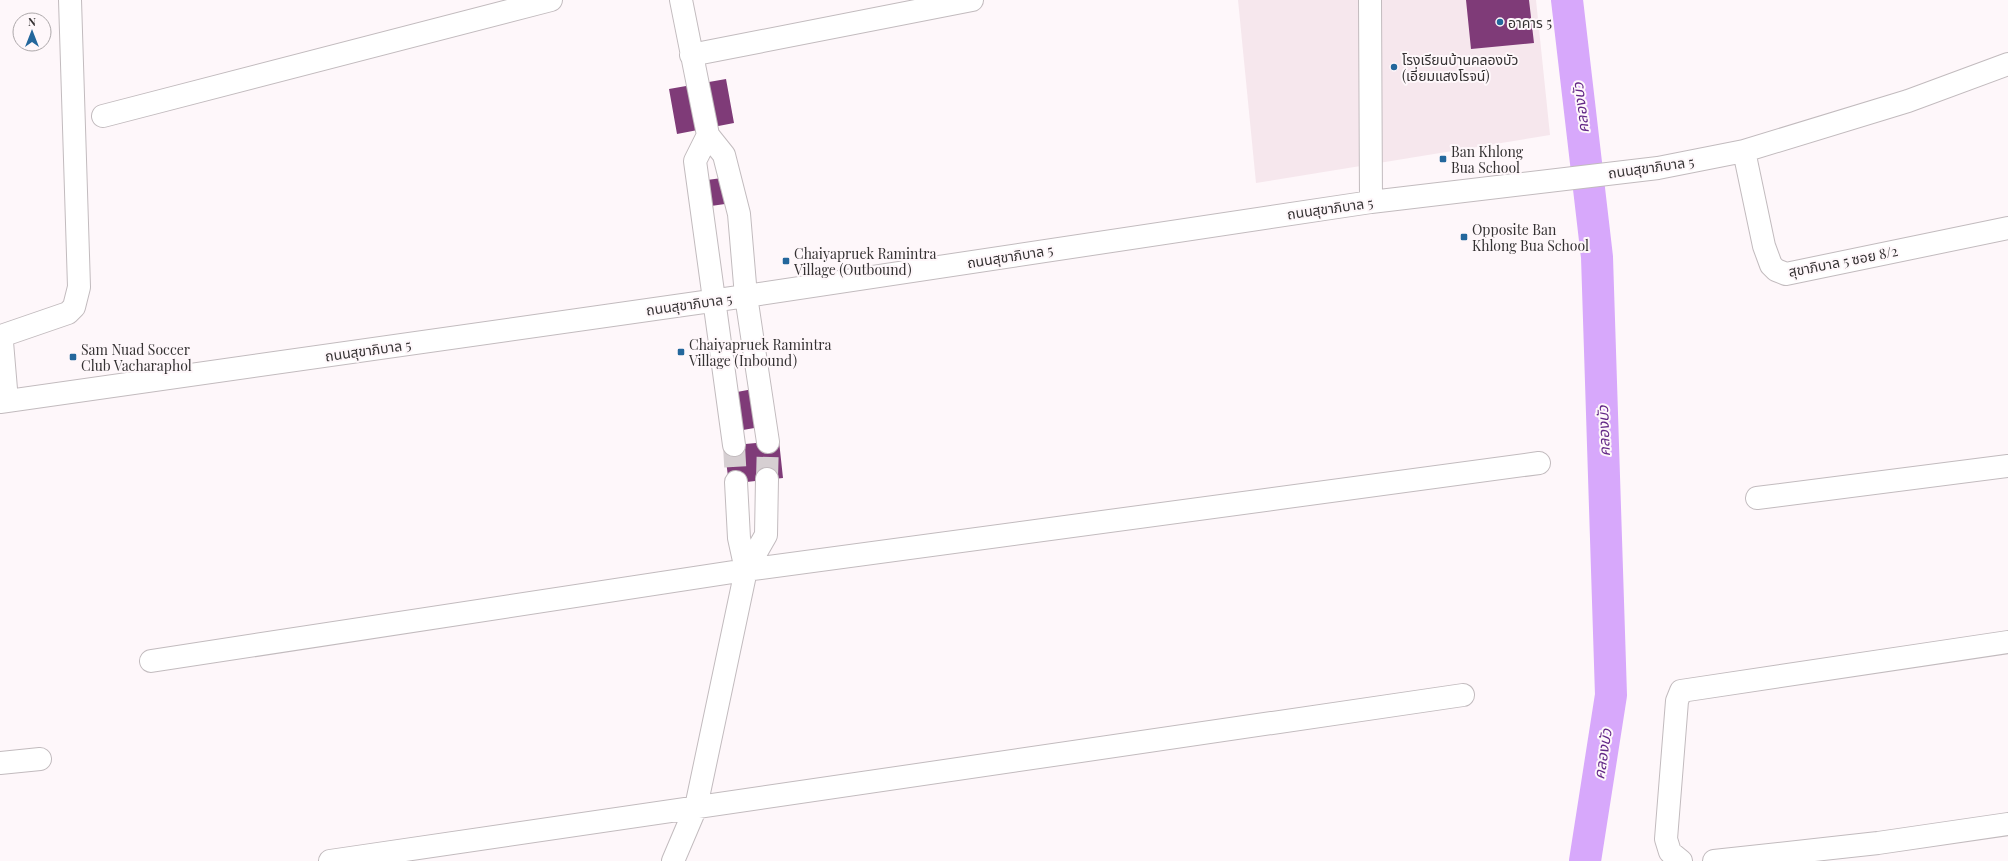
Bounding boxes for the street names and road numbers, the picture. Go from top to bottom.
street label: ถนนสุขาภิบาล 5 [1607,152,1695,182]
street label: ถนนสุขาภิบาล 5 [1286,193,1374,223]
street label: ถนนสุขาภิบาล 5 [966,240,1055,272]
street label: สุขาภิบาล 5 ซอย 8/2 [1787,241,1900,281]
street label: ถนนสุขาภิบาล 5 [645,289,733,319]
street label: ถนนสุขาภิบาล 5 [324,335,412,365]

